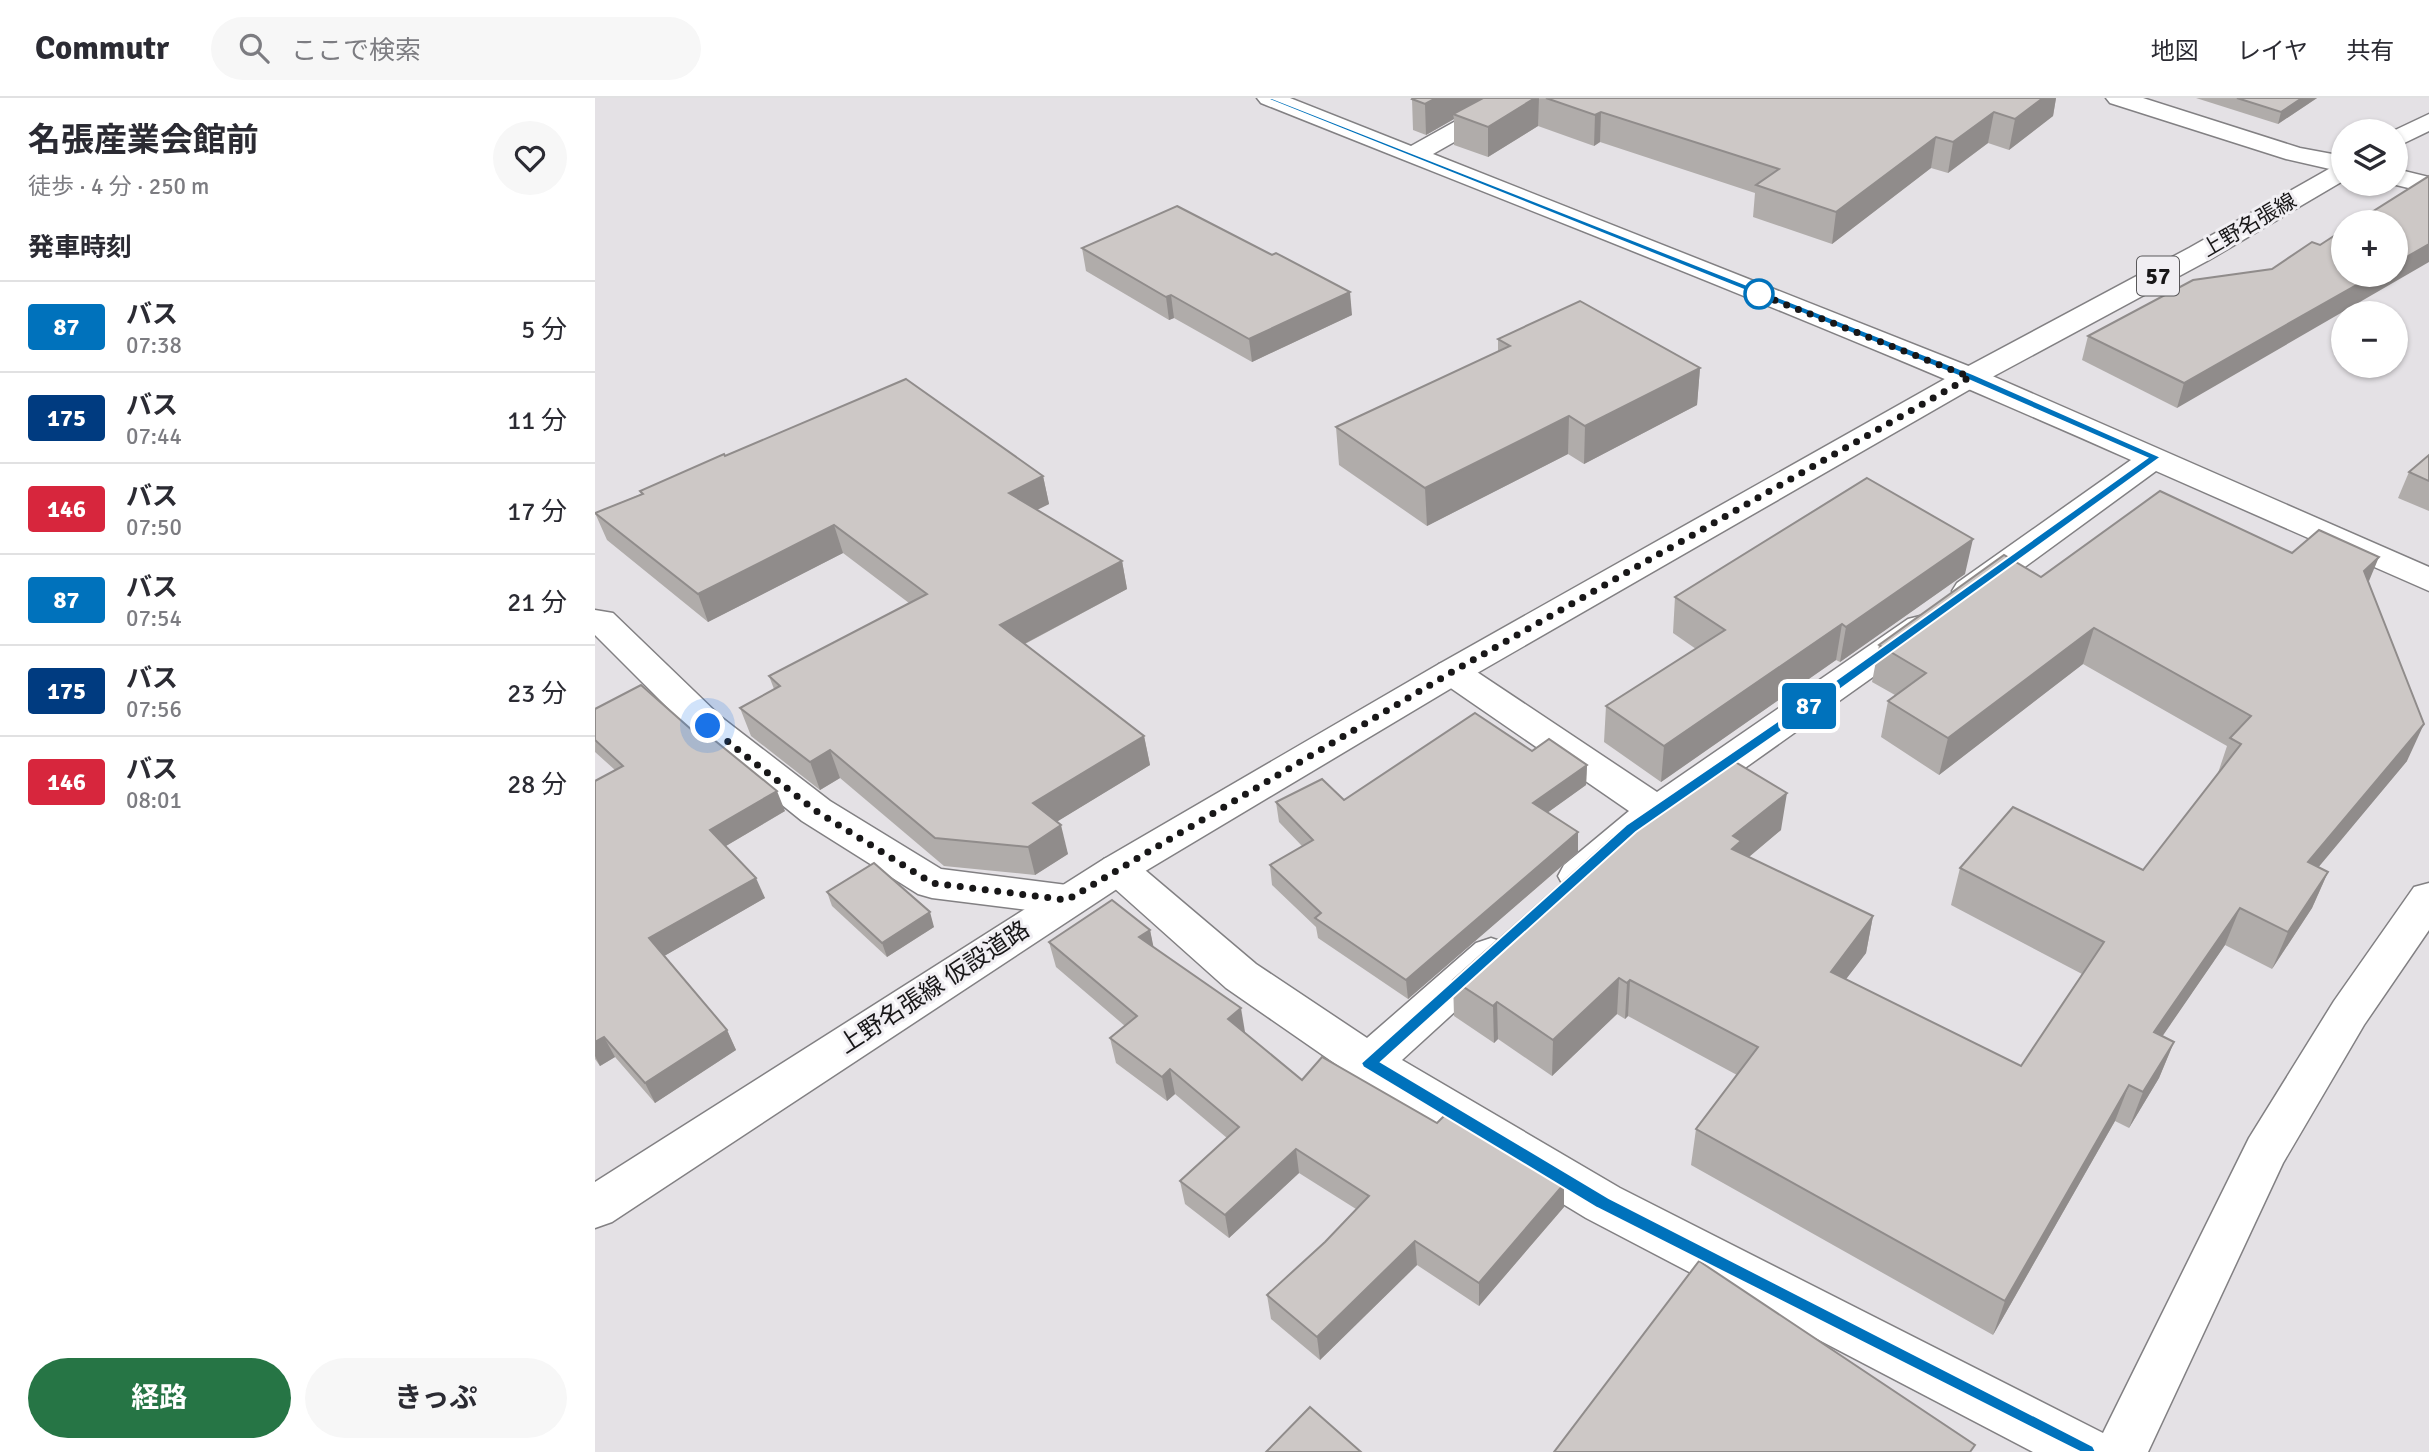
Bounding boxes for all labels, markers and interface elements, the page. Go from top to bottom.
search box [211,17,701,80]
text: Commutr [35,28,169,69]
icon: search [235,29,273,67]
text: ここで検索 [291,35,421,67]
text: 地図 [2151,36,2199,66]
text: レイヤ [2237,36,2308,66]
text: 共有 [2346,36,2394,66]
map controls [2331,119,2408,378]
button: layers [2331,119,2408,196]
text: 名張産業会館前 [28,120,259,161]
button: heart [493,121,567,195]
text: 徒歩 · 4 分 · 250 m [28,172,209,201]
street label: 上野名張線 [2197,187,2301,263]
button: + [2331,210,2408,287]
text: 発車時刻 [28,232,132,264]
road number: 57 [2137,256,2179,295]
unlabelled marker [1744,279,1774,309]
text: バス [126,299,178,331]
button: − [2331,301,2408,378]
text: 87 [54,312,79,342]
text: 5 分 [521,314,567,346]
text: 07:38 [126,331,182,360]
text: バス [126,390,178,422]
text: 175 [47,403,86,433]
text: 11 分 [507,405,567,437]
text: 07:44 [126,422,182,451]
text: バス [126,481,178,513]
text: 146 [47,494,86,524]
text: 17 分 [507,496,567,528]
text: 07:50 [126,513,182,542]
text: バス [126,572,178,604]
text: 87 [54,585,79,615]
text: 21 分 [507,587,567,619]
text: 07:54 [126,604,182,633]
text: バス [126,663,178,695]
text: 175 [47,676,86,706]
text: 23 分 [507,678,567,710]
line badge: 87 [1777,683,1841,729]
text: 87 [1796,691,1822,721]
text: 07:56 [126,695,182,724]
your location [690,708,725,743]
text: バス [126,754,178,786]
text: 146 [47,767,86,797]
text: 28 分 [507,769,567,801]
text: 08:01 [126,786,182,815]
street label: 上野名張線 仮設道路 [833,914,1035,1060]
button: 経路 [28,1358,291,1438]
button: きっぷ [305,1358,567,1438]

